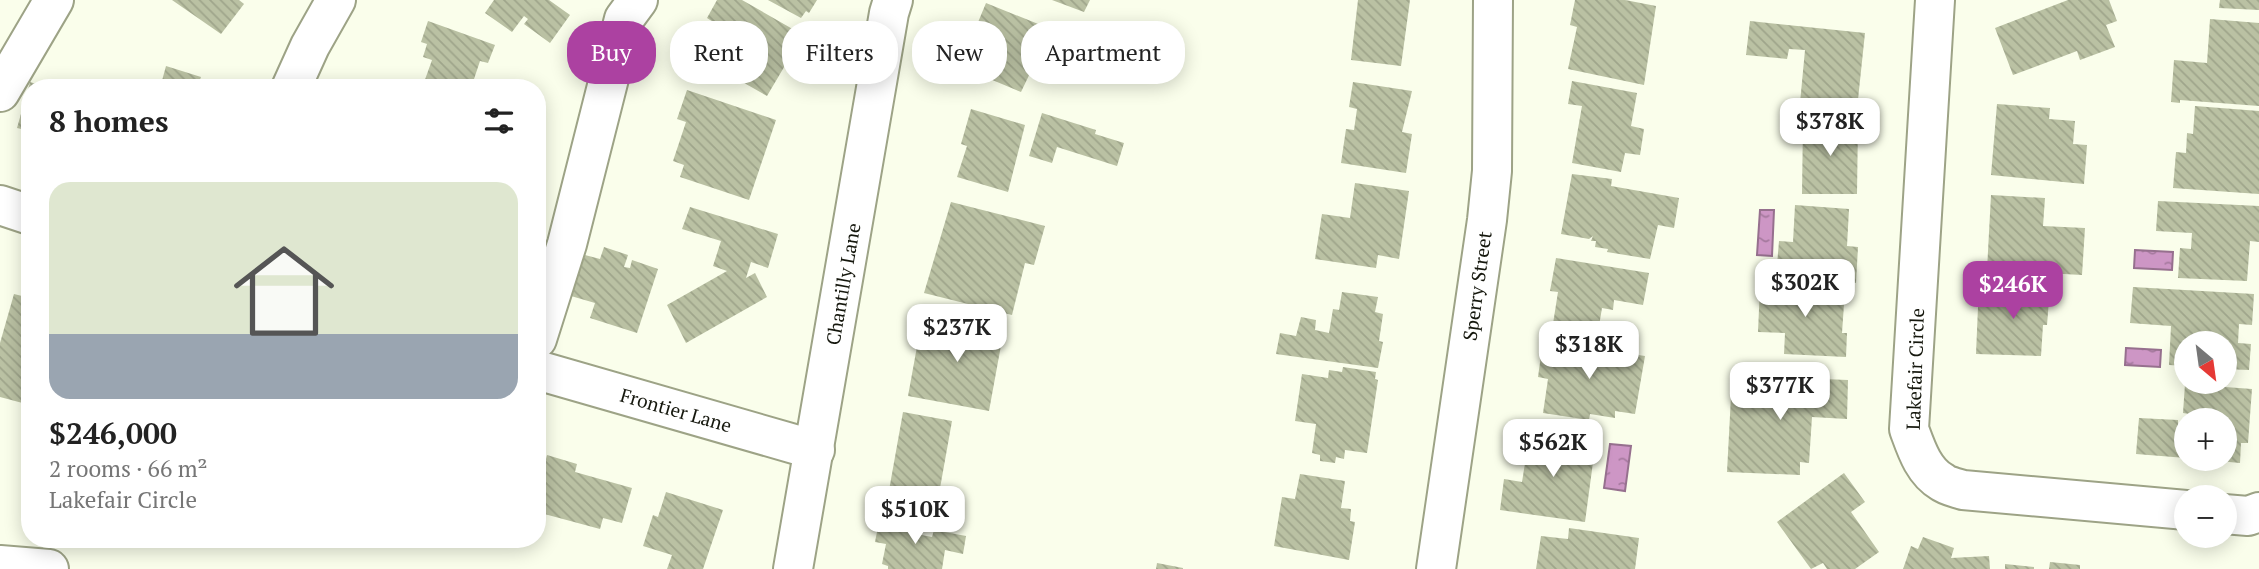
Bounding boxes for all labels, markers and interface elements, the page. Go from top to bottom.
chip: Buy [567,21,656,84]
chip: Rent [670,21,768,84]
chip: Filters [782,21,898,84]
chip: New [912,21,1007,84]
chip: Apartment [1021,21,1185,84]
pin: $378K [1781,99,1879,158]
text: 8 homes [49,101,168,141]
icon: filters [480,102,518,140]
text: $378K [1796,105,1864,136]
street label: Chantilly Lane [819,221,866,347]
icon: home [221,228,347,354]
street label: Sperry Street [1456,230,1497,342]
pin: $302K [1756,260,1854,319]
pin: $246K [1964,262,2062,321]
text: $302K [1771,266,1839,297]
text: $246K [1979,268,2047,299]
pin: $237K [908,304,1006,364]
street label: Lakefair Circle [1900,307,1929,431]
text: $237K [923,311,991,342]
pin: $318K [1540,322,1638,381]
text: $318K [1555,328,1623,359]
north arrow [2174,331,2236,394]
map controls [2174,331,2237,548]
pin: $377K [1731,362,1829,422]
text: $377K [1746,369,1814,400]
street label: Frontier Lane [618,382,735,437]
button: + [2174,408,2237,471]
text: $246,000 [49,413,177,453]
pin: $562K [1504,420,1602,479]
text: $562K [1519,426,1587,457]
text: 2 rooms · 66 m² [49,453,208,484]
text: Lakefair Circle [49,484,197,515]
button: − [2174,485,2237,548]
pin: $510K [866,486,964,546]
text: $510K [881,493,949,524]

